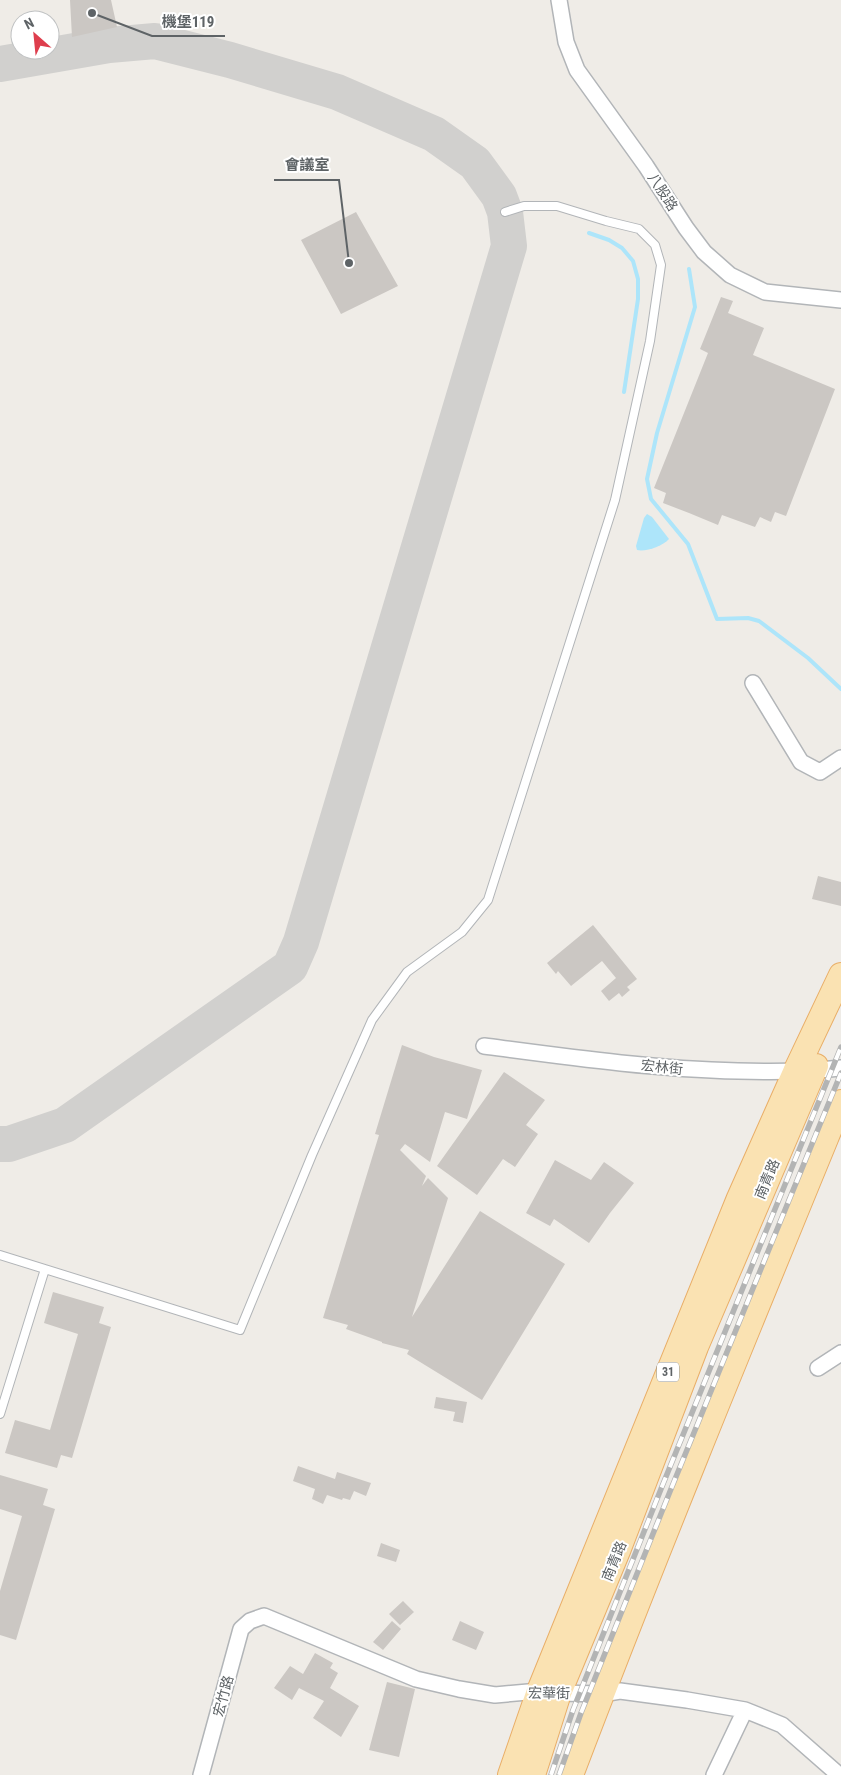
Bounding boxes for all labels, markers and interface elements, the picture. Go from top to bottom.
callout: 機堡119 [152,6,225,36]
north arrow [10,10,60,60]
text: 機堡119 [162,13,214,31]
text: N [22,14,37,32]
callout: 會議室 [274,150,339,180]
text: 會議室 [284,156,330,174]
street label: 八股路 [645,170,681,214]
street label: 宏林街 [640,1057,684,1077]
street label: 南青路 [751,1157,783,1201]
road number: 31 [657,1362,679,1381]
street label: 南青路 [599,1539,629,1583]
street label: 宏竹路 [210,1674,236,1718]
street label: 宏華街 [528,1685,570,1701]

